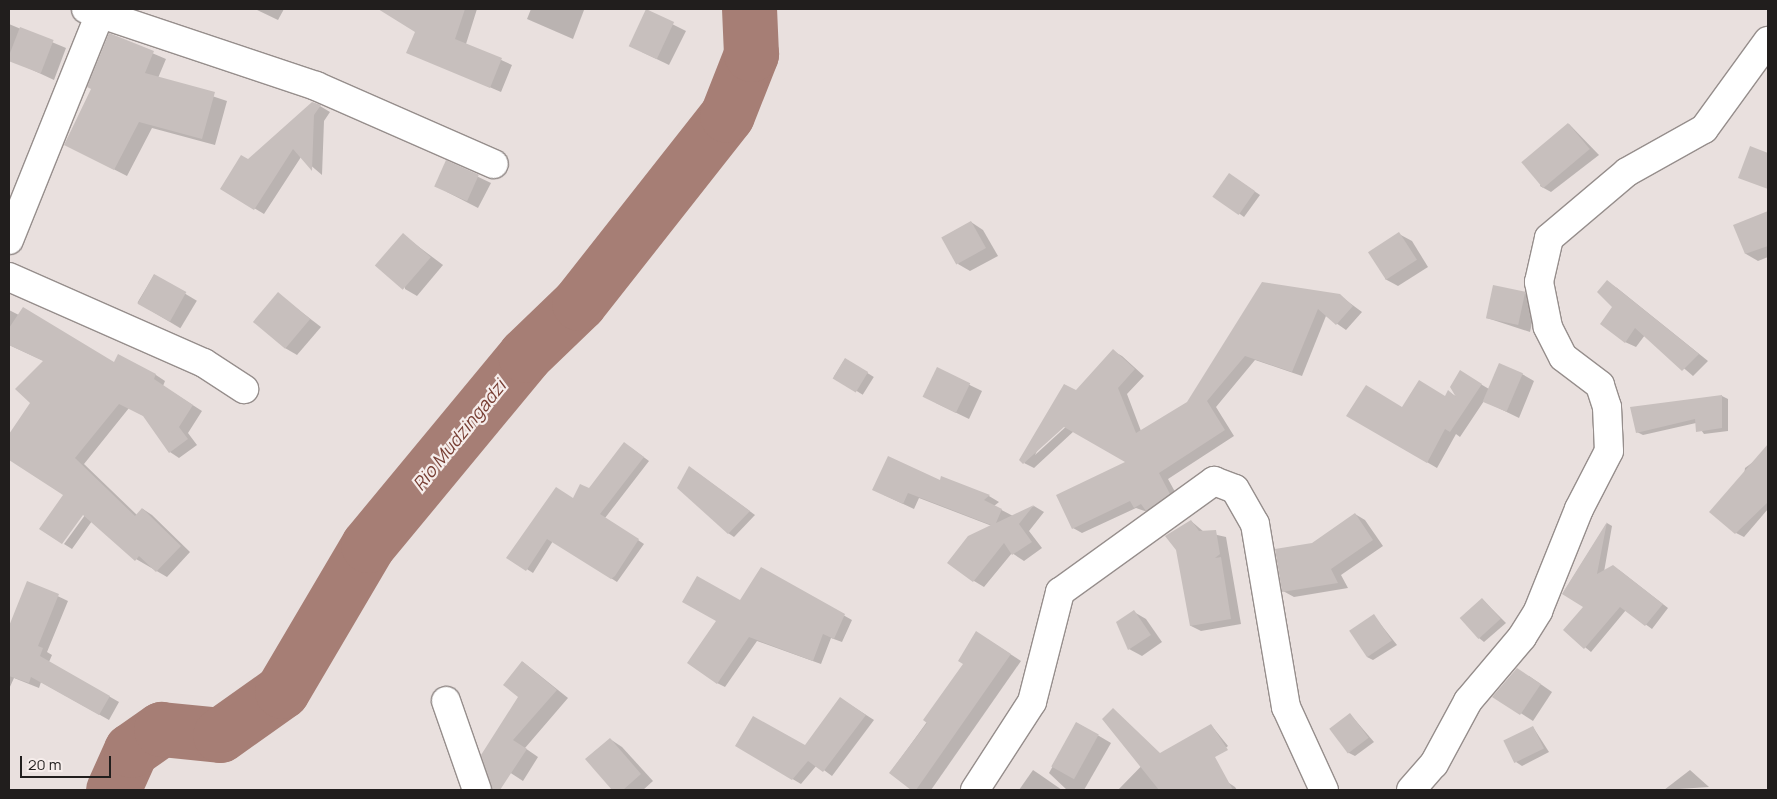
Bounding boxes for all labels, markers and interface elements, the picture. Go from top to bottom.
water label: Rio Mudzingadzi [408,375,510,495]
scale bar [22,746,114,778]
text: 20 m [28,754,61,775]

